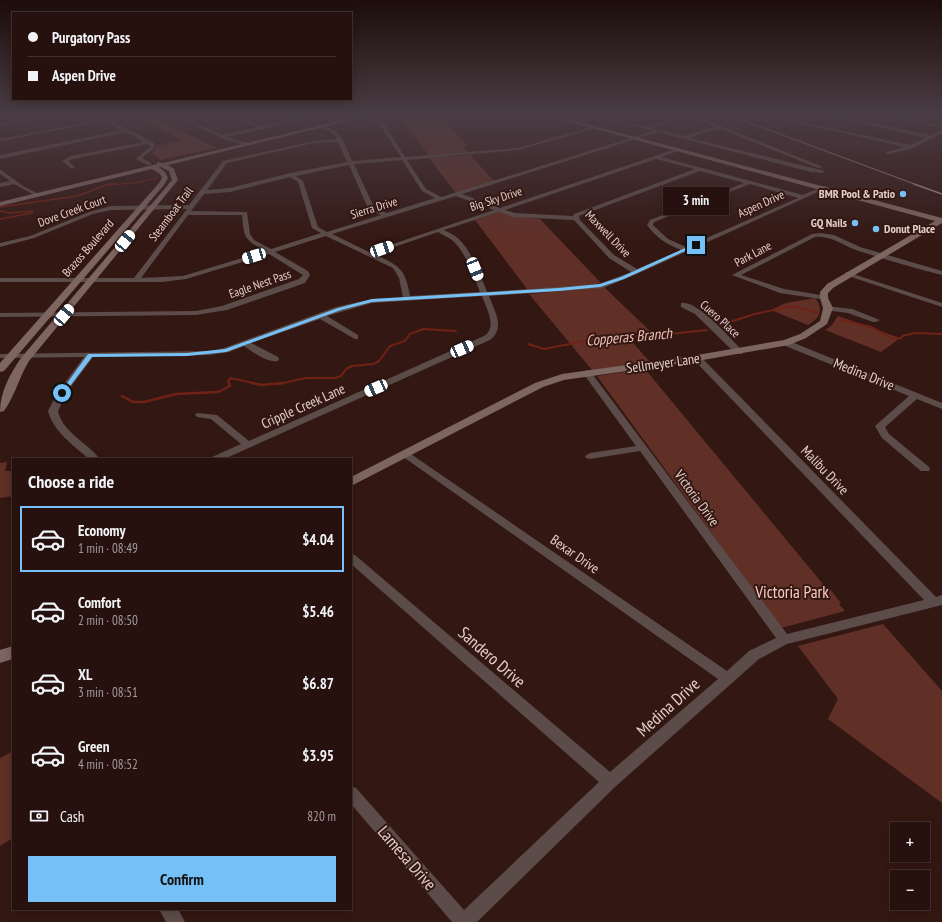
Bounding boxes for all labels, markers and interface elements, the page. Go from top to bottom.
text: Purgatory Pass [52,28,130,47]
text: Aspen Drive [52,66,116,85]
street label: Steamboat Trail [145,183,196,244]
street label: Big Sky Drive [468,183,524,214]
place label: BMR Pool & Patio [819,186,896,201]
callout: 3 min [663,187,729,215]
street label: Aspen Drive [735,187,787,220]
marker: BMR Pool & Patio [898,189,908,199]
street label: Dove Creek Court [36,191,109,230]
text: 3 min [683,192,709,209]
street label: Sierra Drive [349,193,399,222]
street label: Maxwell Drive [582,207,634,260]
place label: GQ Nails [811,215,847,230]
street label: Brazos Boulevard [59,216,117,279]
marker: GQ Nails [850,218,860,228]
place label: Donut Place [884,221,935,236]
marker: Donut Place [871,224,881,234]
car [113,228,137,254]
route end [687,236,705,254]
street label: Park Lane [732,238,774,270]
car [369,239,395,259]
car [241,247,267,265]
car [465,256,485,282]
street label: Eagle Nest Pass [227,266,293,301]
street label: Cuero Place [697,297,743,340]
car [52,302,76,328]
water label: Copperas Branch [585,323,674,350]
car [449,339,475,359]
street label: Sellmeyer Lane [625,349,701,377]
street label: Medina Drive [831,354,897,394]
car [363,378,389,398]
street label: Cripple Creek Lane [258,379,348,433]
route start [53,384,71,402]
street label: Malibu Drive [797,442,853,498]
street label: Victoria Drive [670,466,724,530]
text: Choose a ride [28,470,114,493]
icon: car [30,521,66,557]
text: Economy [78,521,126,540]
text: $4.04 [302,530,334,549]
street label: Bexar Drive [547,531,603,577]
text: 1 min · 08:49 [78,540,138,557]
park label: Victoria Park [754,581,829,603]
icon: car [30,593,66,629]
text: Comfort [78,593,121,612]
text: $5.46 [302,602,334,621]
text: 2 min · 08:50 [78,612,138,629]
street label: Sandero Drive [454,622,530,692]
icon: car [30,665,66,701]
text: XL [78,665,92,684]
street label: Medina Drive [632,673,704,741]
text: $6.87 [302,674,334,693]
text: 3 min · 08:51 [78,684,138,701]
icon: car [30,737,66,773]
text: Green [78,737,110,756]
text: $3.95 [302,746,334,765]
text: 4 min · 08:52 [78,756,138,773]
icon: cash [28,805,50,827]
text: Cash [60,807,84,826]
text: 820 m [307,808,336,825]
street label: Lamesa Drive [373,821,441,895]
map controls [890,822,930,910]
button: + [890,822,930,862]
button: Confirm [28,856,336,902]
button: − [890,870,930,910]

